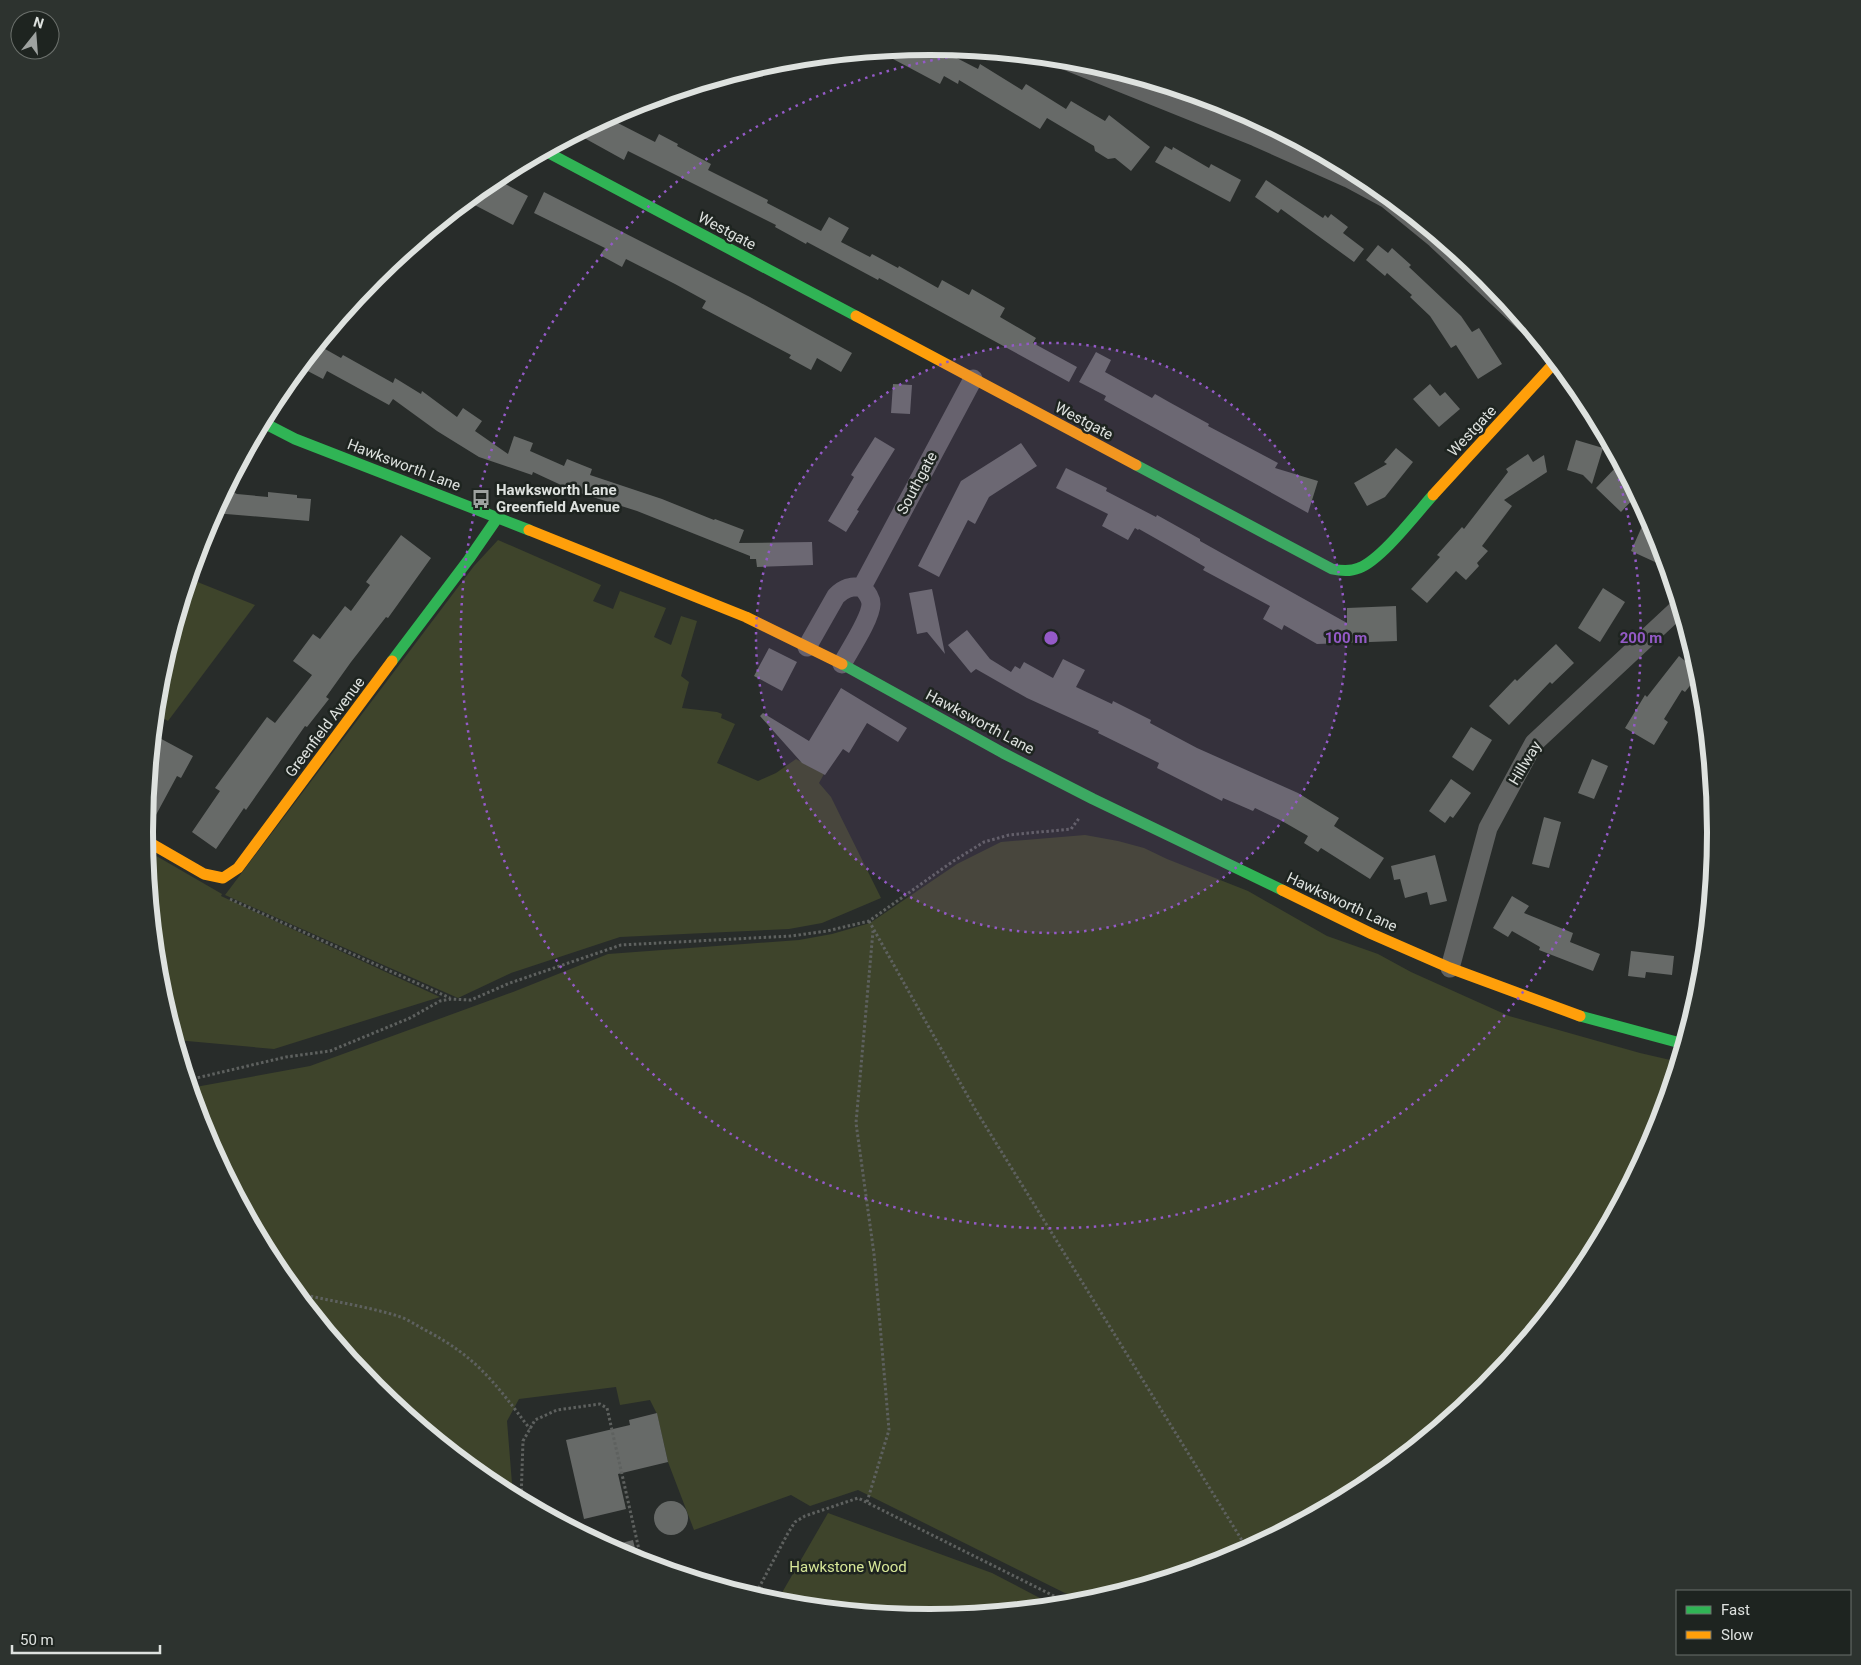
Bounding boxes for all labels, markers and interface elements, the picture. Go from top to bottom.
north arrow [10,10,60,60]
text: N [32,13,46,32]
street label: Westgate [695,208,759,254]
street label: Westgate [1052,398,1116,444]
street label: Westgate [1444,402,1500,460]
street label: Hawksworth Lane [345,435,463,495]
street label: Southgate [893,449,941,517]
place label: Hawksworth Lane Greenfield Avenue [496,481,620,516]
bus stop icon: Hawksworth Lane Greenfield Avenue [470,488,492,510]
centre of rings [1042,629,1060,647]
text: 100 m [1325,629,1367,647]
text: 200 m [1620,629,1662,647]
street label: Greenfield Avenue [282,673,368,781]
street label: Hawksworth Lane [923,686,1037,758]
street label: Hillway [1505,738,1545,788]
street label: Hawksworth Lane [1284,868,1400,936]
park label: Hawkstone Wood [789,1558,907,1576]
legend [1676,1590,1851,1655]
text: Fast [1721,1601,1750,1619]
scale bar [12,1622,160,1654]
text: Slow [1721,1626,1753,1644]
text: 50 m [20,1631,54,1649]

